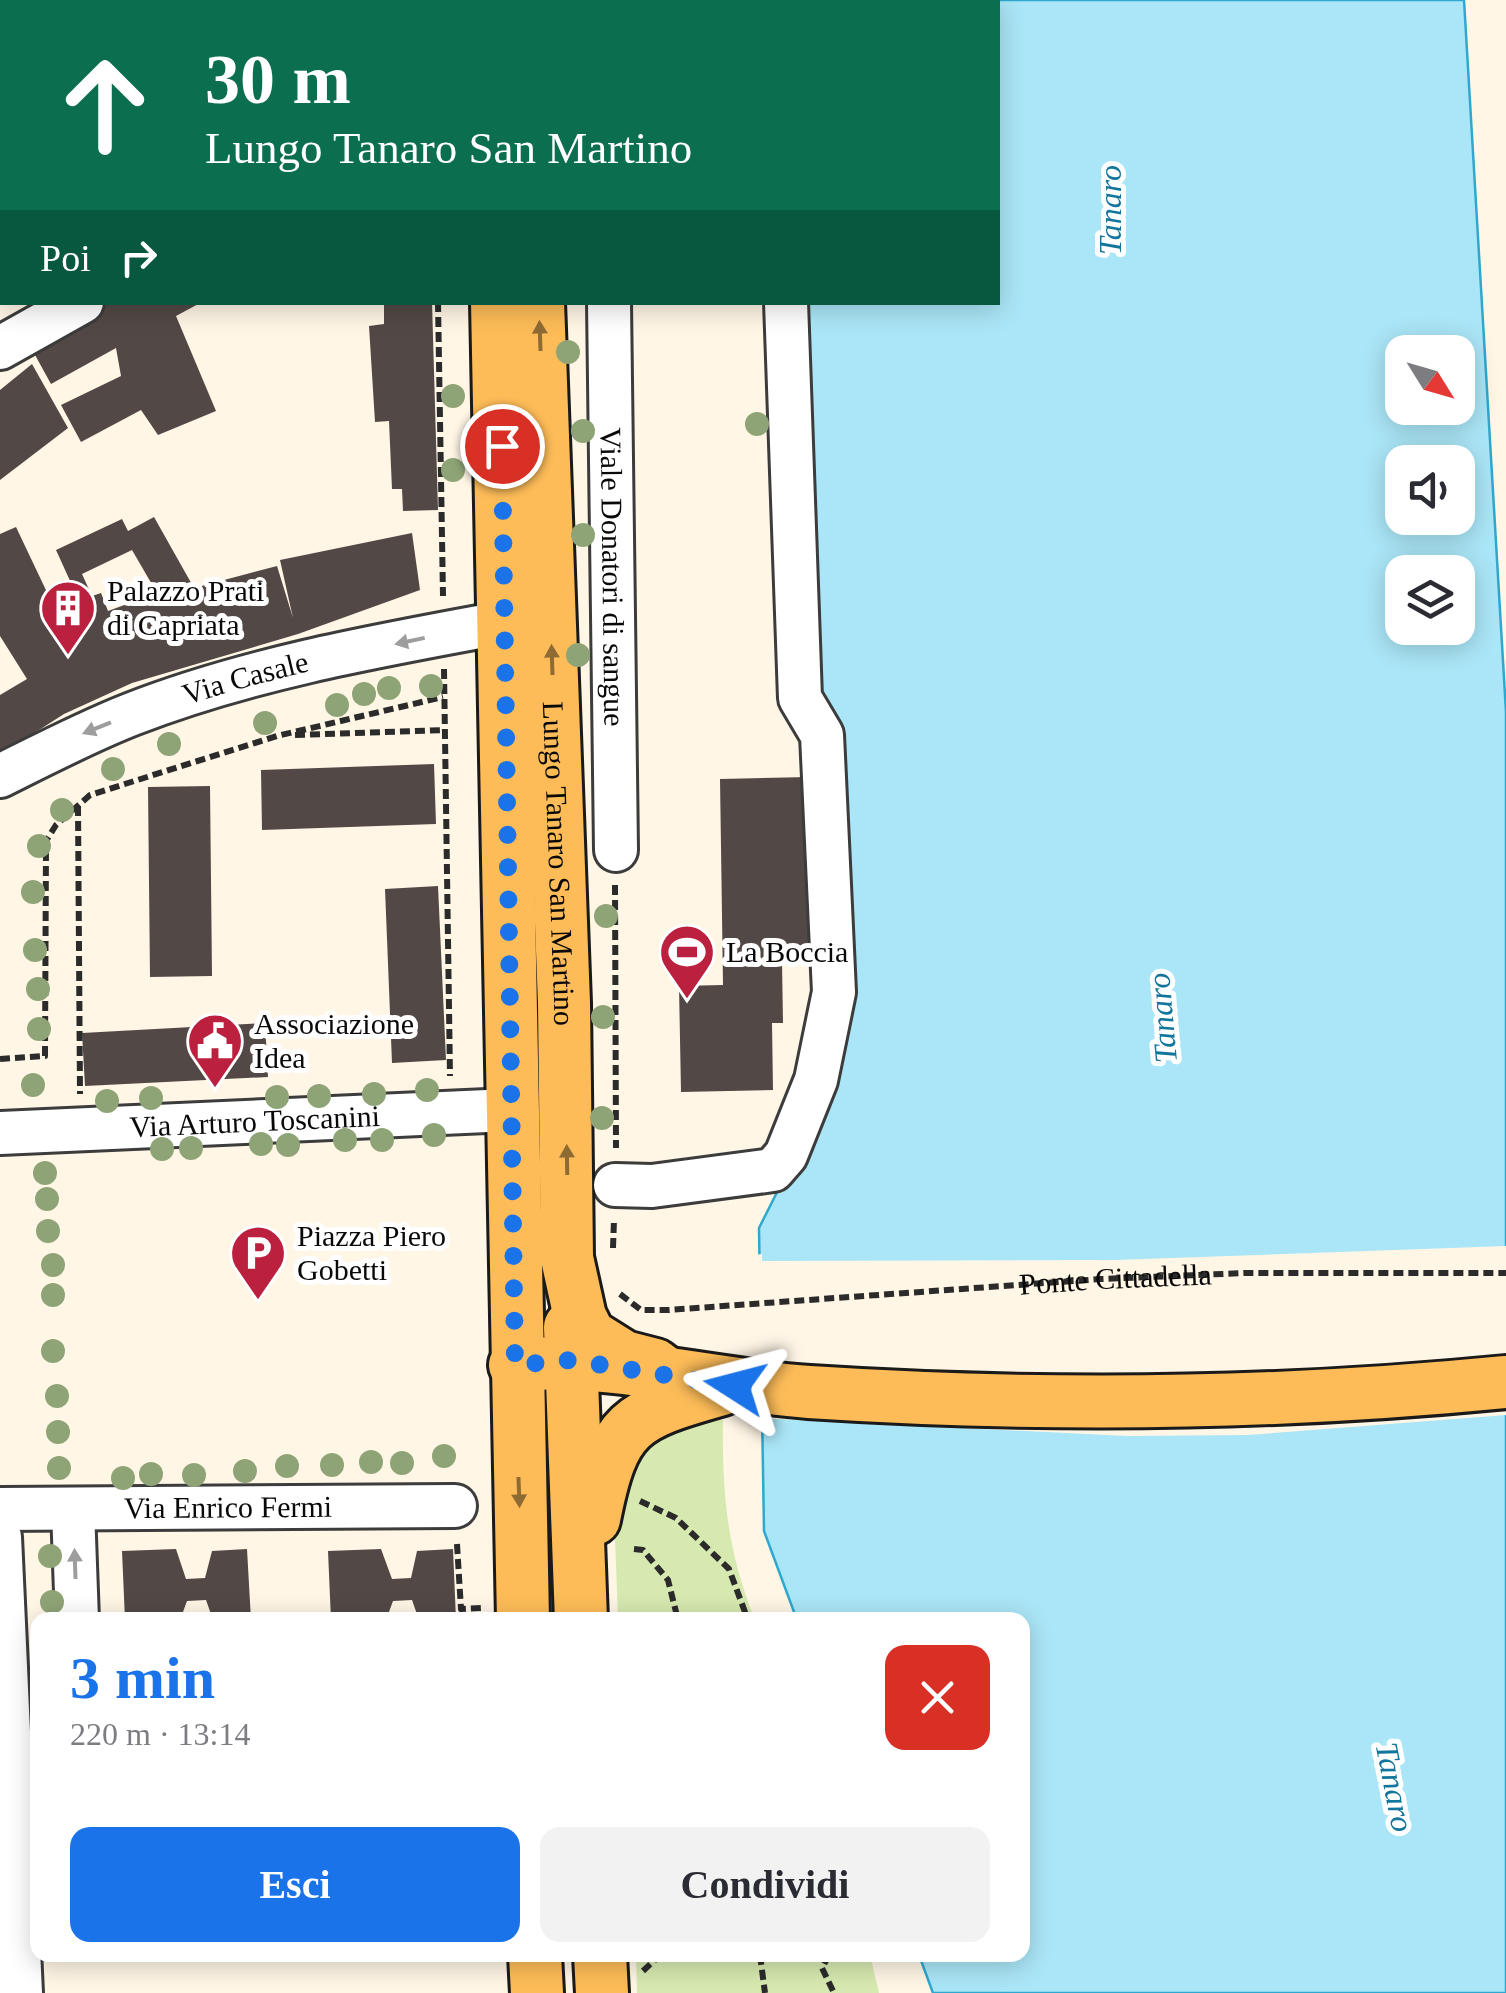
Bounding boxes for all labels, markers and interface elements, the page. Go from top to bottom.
icon: ahead [40,40,170,170]
text: 30 m [205,41,351,118]
text: Lungo Tanaro San Martino [205,123,692,173]
water label: Tanaro [1092,165,1128,255]
icon: right [111,230,166,285]
text: Poi [40,237,91,279]
one-way arrow [531,319,547,351]
north arrow [1385,335,1475,425]
map controls [1385,335,1475,645]
pin [460,404,545,489]
icon: arrive [475,419,530,474]
street label: Viale Donatori di sangue [595,427,631,727]
button: sound [1385,445,1475,535]
button: layers [1385,555,1475,645]
place label: Palazzo Prati di Capriata [107,574,264,641]
building icon: Palazzo Prati di Capriata [38,578,98,657]
one-way arrow [394,633,425,649]
one-way arrow [543,644,559,676]
street label: Via Casale [178,645,311,711]
street label: Lungo Tanaro San Martino [537,701,581,1026]
one-way arrow [83,720,112,736]
sports icon: La Boccia [657,922,717,1001]
place label: La Boccia [726,935,848,968]
water label: Tanaro [1140,972,1184,1064]
place label: Associazione Idea [254,1007,414,1074]
public building icon: Associazione Idea [185,1011,245,1090]
street label: Via Arturo Toscanini [129,1099,381,1143]
one-way arrow [559,1144,575,1176]
place label: Piazza Piero Gobetti [297,1219,446,1286]
parking icon: Piazza Piero Gobetti [228,1223,288,1302]
street label: Ponte Cittadella [1018,1257,1212,1301]
position arrow [683,1334,787,1438]
one-way arrow [512,1477,528,1509]
street label: Via Enrico Fermi [124,1490,332,1524]
one-way arrow [66,1548,82,1580]
text: 3 min [70,1645,215,1711]
button: close [885,1645,990,1750]
text: 220 m · 13:14 [70,1716,250,1752]
water label: Tanaro [1369,1739,1421,1835]
button: Esci [70,1827,520,1942]
button: Condividi [540,1827,990,1942]

